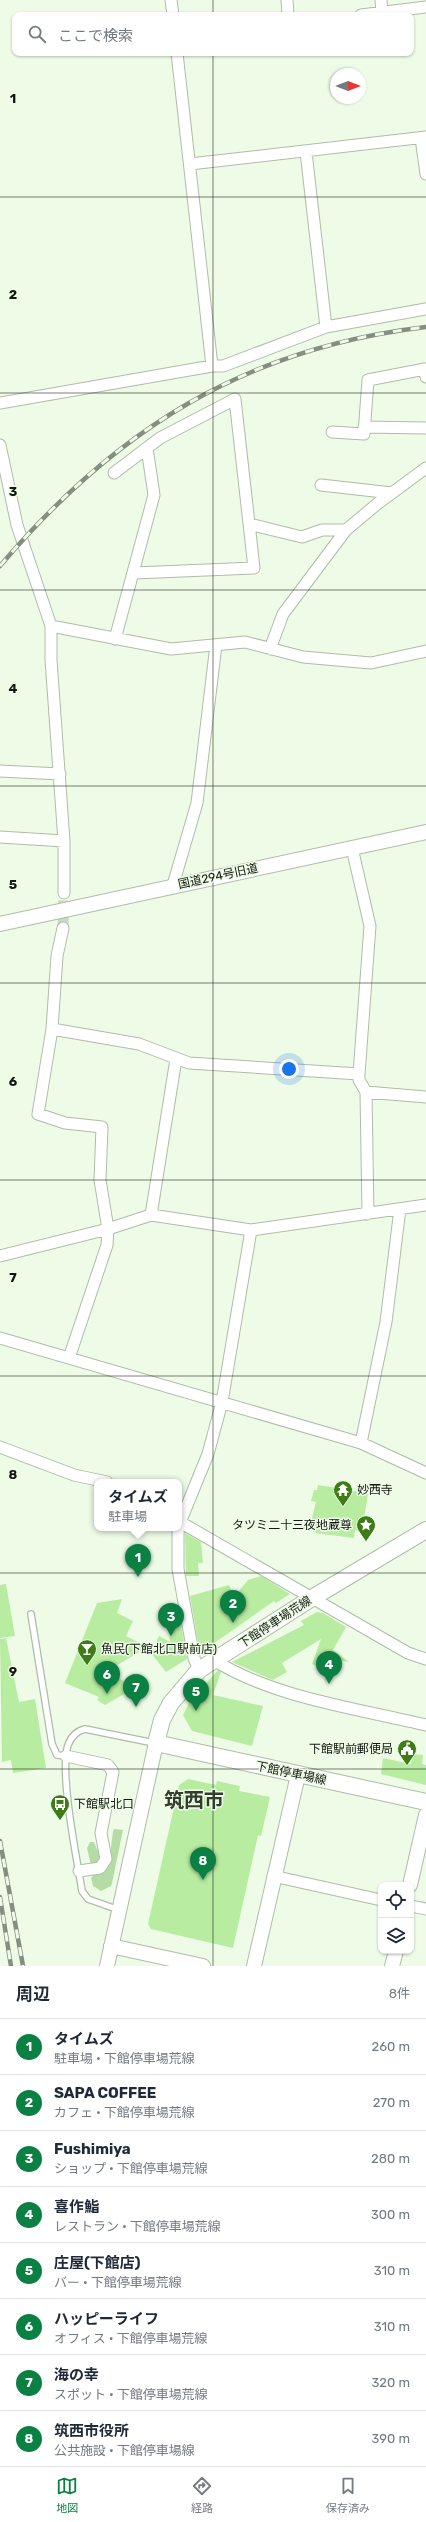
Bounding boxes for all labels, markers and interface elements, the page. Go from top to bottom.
search box [12,12,414,56]
icon: search [26,23,48,45]
text: ここで検索 [58,27,133,45]
north arrow [330,68,366,104]
text: 1 [10,91,16,106]
text: 2 [9,287,17,302]
text: 3 [9,484,18,499]
text: 4 [9,681,18,696]
street label: 国道294号旧道 [177,861,259,891]
text: 5 [9,877,17,892]
your location [279,1059,299,1079]
text: 6 [9,1074,18,1089]
text: 7 [9,1270,17,1285]
text: 8 [9,1467,18,1482]
popup [94,1479,182,1531]
temple icon: 妙西寺 [332,1479,354,1507]
place label: 妙西寺 [357,1483,393,1497]
text: タイムズ [108,1488,168,1506]
text: 駐車場 [108,1509,147,1524]
place icon: タツミ二十三夜地蔵尊 [355,1514,377,1542]
place label: タツミ二十三夜地蔵尊 [232,1518,352,1532]
pin: 1 [125,1544,151,1577]
pin: 2 [220,1590,246,1623]
street label: 下館停車場荒線 [236,1593,314,1651]
pin: 3 [158,1603,184,1636]
bar icon: 魚民(下館北口駅前店) [76,1638,98,1666]
place label: 魚民(下館北口駅前店) [101,1642,217,1656]
pin: 4 [316,1651,342,1684]
pin: 6 [94,1661,120,1694]
text: 9 [9,1664,17,1679]
pin: 7 [123,1674,149,1707]
pin: 5 [183,1678,209,1711]
public building icon: 下館駅前郵便局 [396,1738,418,1766]
place label: 下館駅前郵便局 [309,1742,393,1756]
street label: 下館停車場線 [254,1759,328,1787]
district label: 筑西市 [164,1788,224,1812]
bus stop icon: 下館駅北口 [49,1793,71,1821]
place label: 下館駅北口 [74,1797,134,1811]
pin: 8 [190,1847,216,1880]
map controls [378,1882,414,1954]
button: locate [378,1882,414,1918]
button: layers [378,1918,414,1954]
text: 周辺 [16,1984,50,2004]
text: 8件 [389,1986,410,2001]
text: タイムズ [54,2030,114,2048]
text: 1 [26,2039,32,2054]
text: 260 m [372,2039,410,2054]
text: 駐車場 · 下館停車場荒線 [54,2051,195,2066]
text: SAPA COFFEE [54,2084,156,2102]
text: 2 [25,2095,33,2110]
text: 270 m [373,2095,410,2110]
text: カフェ · 下館停車場荒線 [54,2105,195,2120]
text: Fushimiya [54,2140,131,2158]
text: 3 [25,2151,33,2166]
text: 280 m [371,2151,410,2166]
text: ショップ · 下館停車場荒線 [54,2161,208,2176]
text: 喜作鮨 [54,2198,99,2216]
text: 4 [25,2207,33,2222]
text: 300 m [371,2207,410,2222]
text: レストラン · 下館停車場荒線 [54,2219,221,2234]
text: 庄屋(下館店) [54,2254,141,2272]
text: 5 [25,2263,33,2278]
text: 310 m [374,2263,410,2278]
text: バー · 下館停車場荒線 [54,2275,182,2290]
text: ハッピーライフ [54,2310,159,2328]
text: 6 [25,2319,33,2334]
text: 310 m [374,2319,410,2334]
text: オフィス · 下館停車場荒線 [54,2331,207,2346]
text: 海の幸 [54,2366,99,2384]
text: 7 [25,2375,33,2390]
text: 320 m [372,2375,410,2390]
text: スポット · 下館停車場荒線 [54,2387,208,2402]
text: 筑西市役所 [54,2422,129,2440]
text: 8 [25,2431,33,2446]
text: 390 m [371,2431,410,2446]
text: 公共施設 · 下館停車場線 [54,2443,195,2458]
tab: 地図 [56,2475,78,2515]
tab: 経路 [191,2475,213,2515]
tab: 保存済み [326,2475,370,2515]

